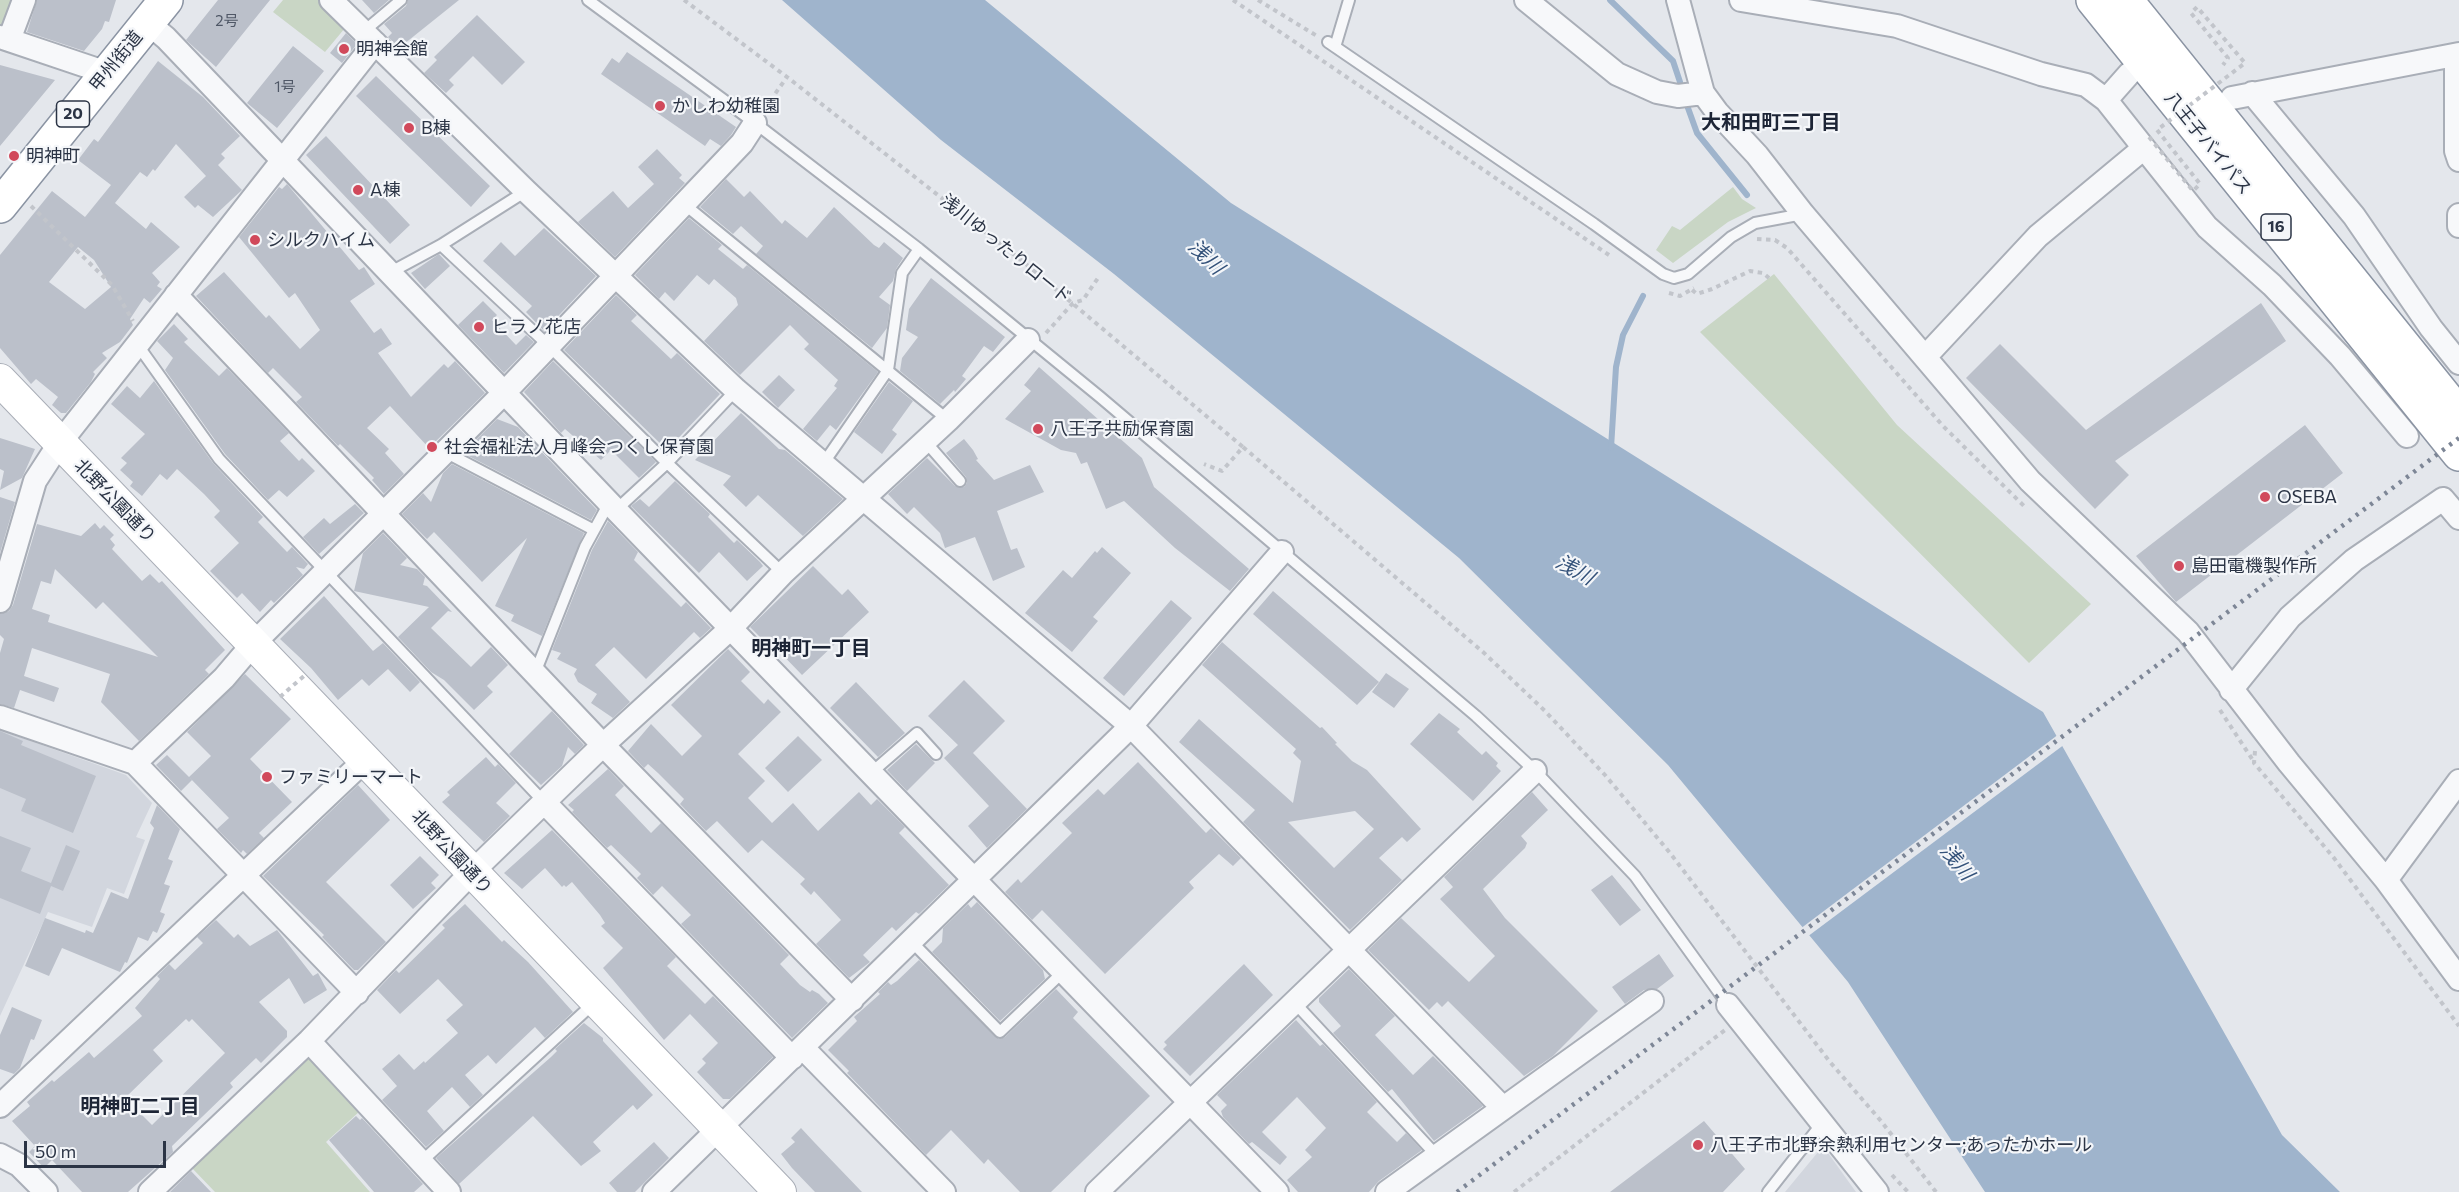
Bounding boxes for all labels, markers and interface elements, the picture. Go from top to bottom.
house number: 2号 [215,12,239,30]
street label: 甲州街道 [85,26,147,96]
place label: 明神会館 [356,38,428,60]
marker: 明神会館 [337,42,351,56]
house number: 1号 [274,78,296,96]
street label: 八王子バイパス [2160,87,2256,199]
place label: かしわ幼稚園 [672,95,780,117]
marker: かしわ幼稚園 [653,99,667,113]
road number: 20 [56,101,90,127]
district label: 大和田町三丁目 [1701,110,1841,134]
place label: B棟 [421,117,451,139]
marker: B棟 [402,121,416,135]
place label: 明神町 [26,145,80,167]
marker: 明神町 [7,149,21,163]
place label: A棟 [370,179,400,201]
marker: A棟 [351,183,365,197]
street label: 浅川ゆったりロード [936,190,1076,308]
road number: 16 [2261,214,2291,240]
place label: シルクハイム [267,229,375,251]
marker: シルクハイム [248,233,262,247]
water label: 浅川 [1183,234,1229,280]
place label: ヒラノ花店 [491,316,581,338]
marker: ヒラノ花店 [472,320,486,334]
place label: 八王子共励保育園 [1050,418,1194,440]
marker: 八王子共励保育園 [1031,422,1045,436]
place label: 社会福祉法人月峰会つくし保育園 [444,436,714,458]
marker: 社会福祉法人月峰会つくし保育園 [425,440,439,454]
street label: 北野公園通り [70,455,160,547]
place label: OSEBA [2277,486,2337,508]
marker: OSEBA [2258,490,2272,504]
water label: 浅川 [1552,550,1598,590]
place label: 島田電機製作所 [2191,555,2317,577]
marker: 島田電機製作所 [2172,559,2186,573]
district label: 明神町一丁目 [751,636,871,660]
place label: ファミリーマート [279,766,423,788]
marker: ファミリーマート [260,770,274,784]
street label: 北野公園通り [407,805,497,899]
water label: 浅川 [1935,839,1979,885]
district label: 明神町二丁目 [80,1094,200,1118]
scale bar [27,1129,170,1167]
place label: 八王子市北野余熱利用センター;あったかホール [1710,1134,2092,1156]
marker: 八王子市北野余熱利用センター;あったかホール [1691,1138,1705,1152]
text: 50 m [35,1140,76,1162]

